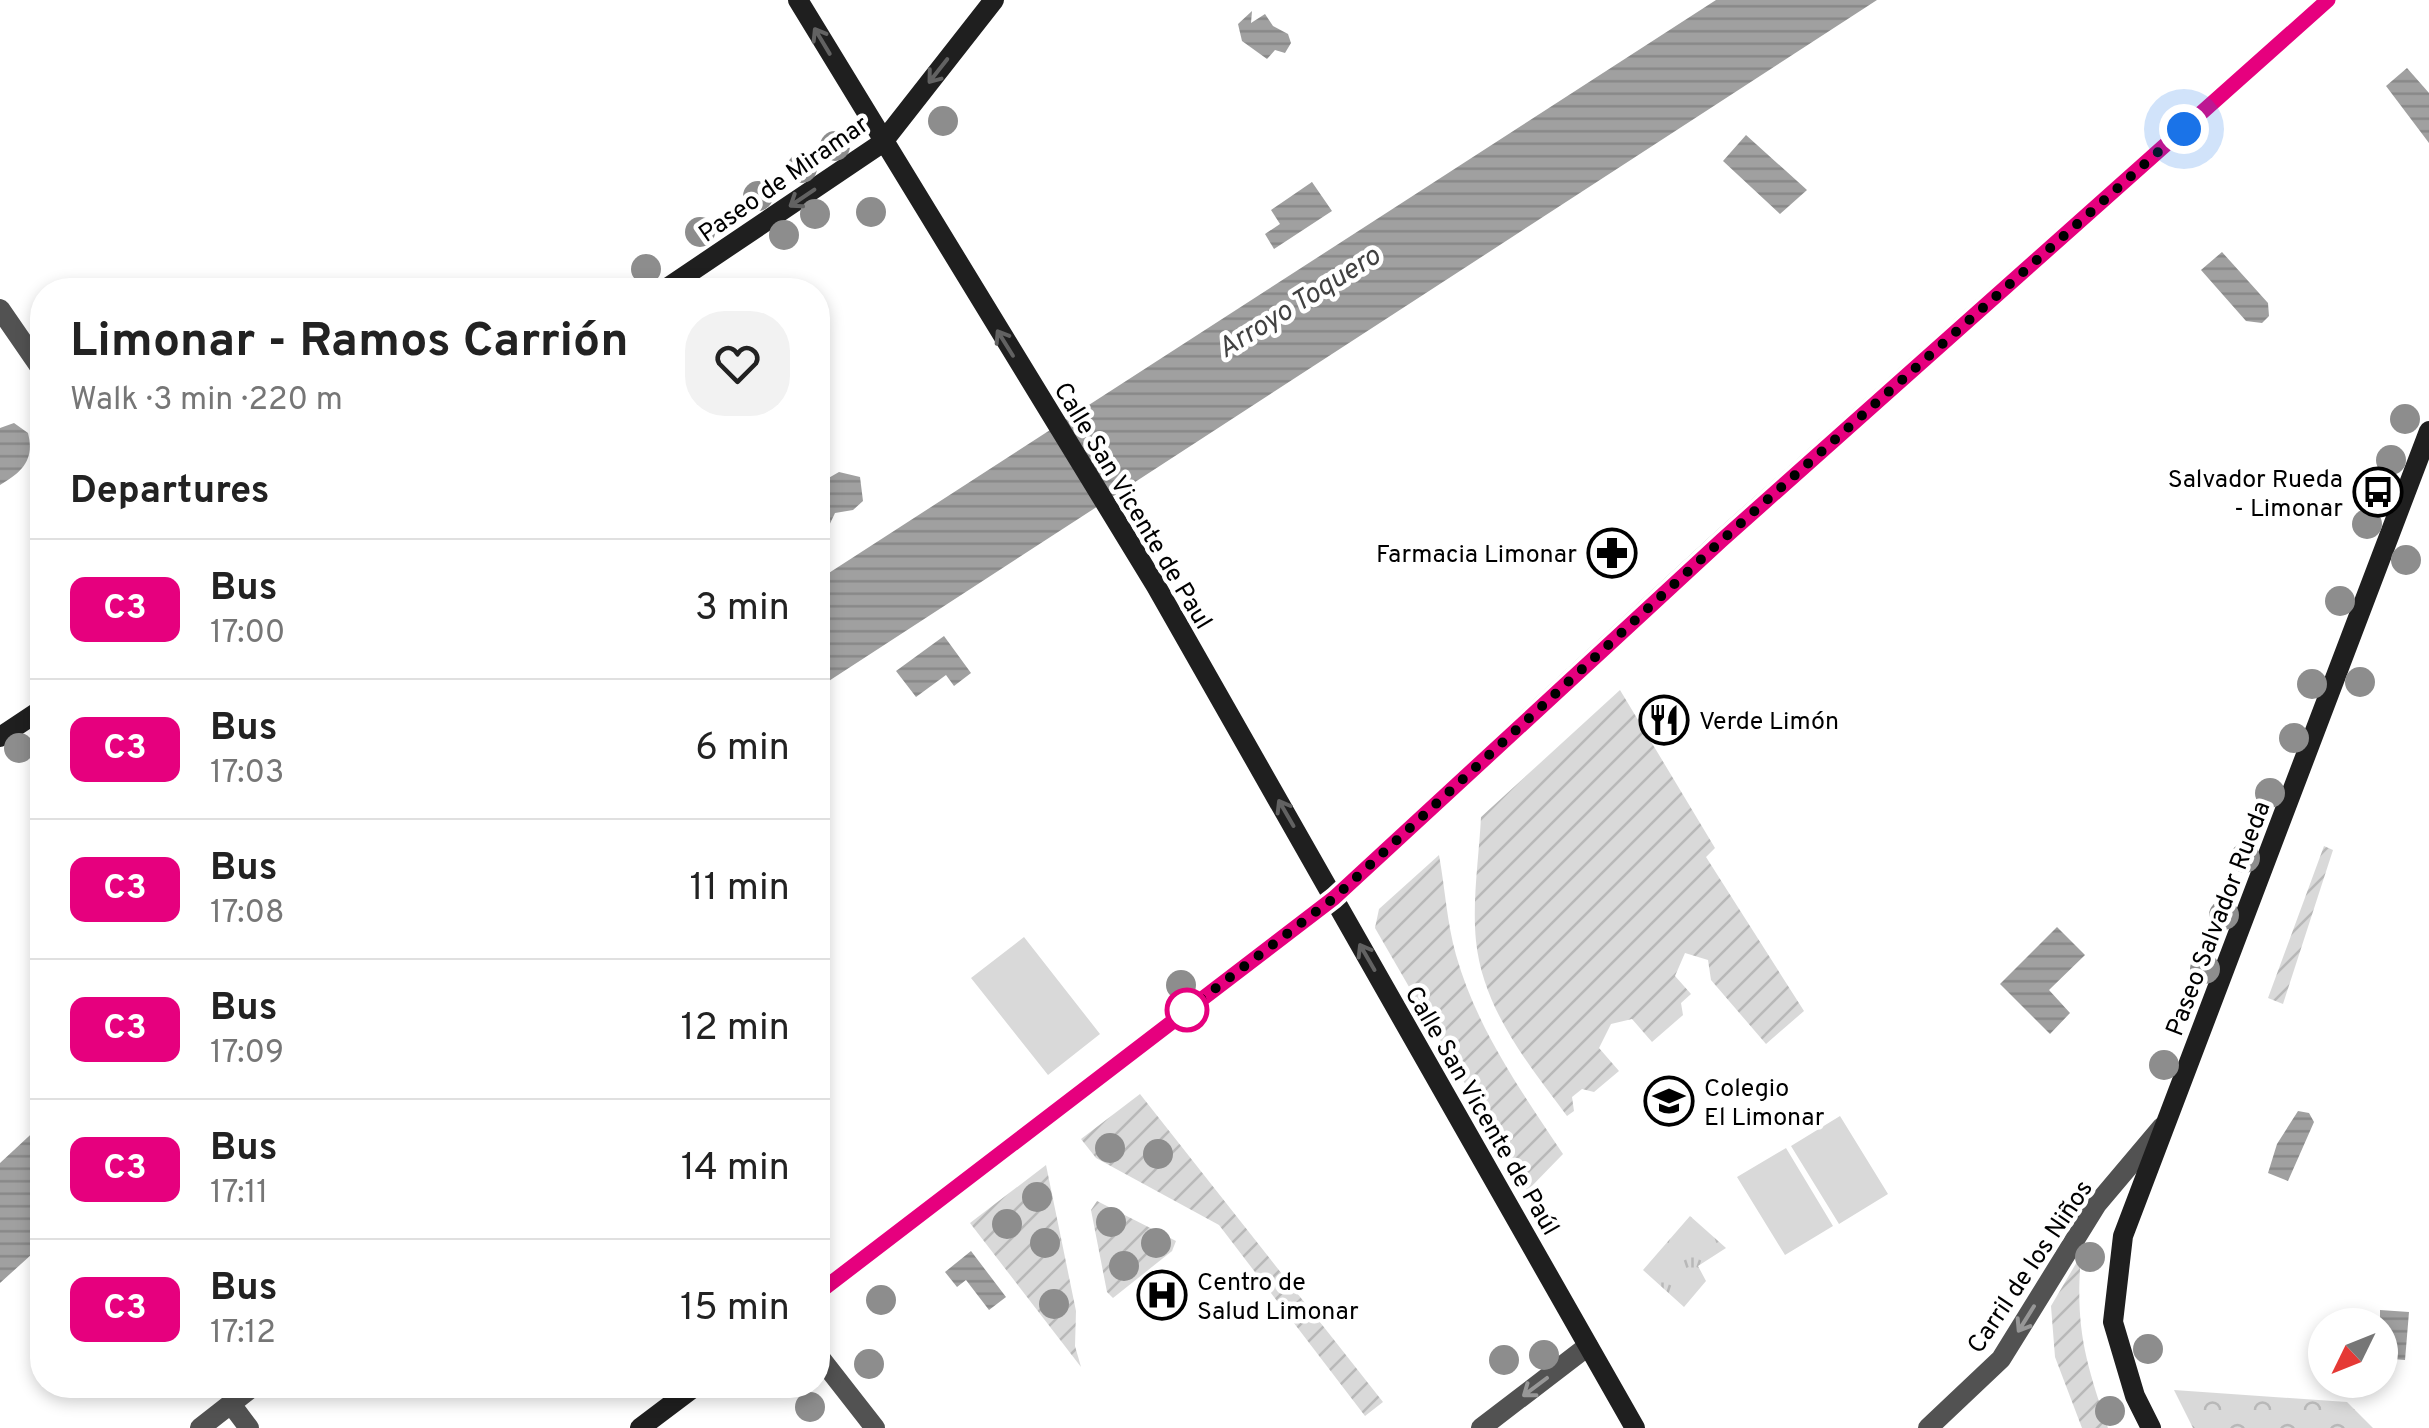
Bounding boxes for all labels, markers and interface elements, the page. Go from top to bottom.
one-way arrow [812,27,832,56]
one-way arrow [927,58,949,84]
your location [2159,104,2209,154]
street label: Paseo de Miramar [693,110,876,251]
one-way arrow [788,187,816,208]
water label: Arroyo Toquero [1211,239,1388,368]
button: heart [685,311,790,416]
text: Limonar - Ramos Carrión [70,313,629,373]
one-way arrow [995,329,1016,357]
street label: Calle San Vicente de Paul [1045,377,1218,636]
text: Walk · 3 min · 220 m [70,381,343,421]
place label: Salvador Rueda - Limonar [2168,465,2343,526]
bus stop icon: Salvador Rueda - Limonar [2352,466,2404,518]
text: Departures [70,468,270,517]
pharmacy icon: Farmacia Limonar [1586,527,1638,579]
place label: Farmacia Limonar [1376,540,1577,572]
text: Bus [210,565,277,614]
text: 3 min [695,585,790,634]
text: C3 [103,587,147,631]
text: 17:00 [210,614,285,654]
restaurant icon: Verde Limón [1638,694,1690,746]
text: Bus [210,705,277,754]
place label: Verde Limón [1699,707,1839,739]
text: 6 min [695,725,790,774]
text: C3 [103,727,147,771]
text: 17:03 [210,754,284,794]
street label: Paseo Salvador Rueda [2160,797,2279,1041]
one-way arrow [1275,799,1295,829]
text: Bus [210,845,277,894]
text: 11 min [689,865,790,914]
text: C3 [103,867,147,911]
text: 17:08 [210,894,285,934]
one-way arrow [1357,943,1377,972]
street label: Calle San Vicente de Paúl [1396,981,1565,1242]
text: Bus [210,985,277,1034]
unlabelled marker [1166,989,1208,1031]
text: 12 min [680,1005,790,1054]
text: C3 [103,1007,147,1051]
text: 17:09 [210,1034,284,1074]
place label: Colegio El Limonar [1704,1074,1825,1135]
school or university icon: Colegio El Limonar [1643,1075,1695,1127]
text: Bus [210,1125,277,1174]
text: 14 min [681,1145,790,1194]
text: C3 [103,1147,147,1191]
text: 17:11 [210,1174,268,1214]
street label: Carril de los Niños [1962,1175,2101,1361]
text: Bus [210,1265,277,1314]
place label: Centro de Salud Limonar [1197,1268,1359,1329]
hospital icon: Centro de Salud Limonar [1136,1269,1188,1321]
text: 15 min [680,1285,790,1334]
text: C3 [103,1287,147,1331]
one-way arrow [2016,1304,2036,1333]
north arrow [2308,1308,2398,1398]
map controls [2308,1308,2398,1398]
text: 17:12 [210,1314,276,1354]
one-way arrow [1522,1376,1549,1397]

